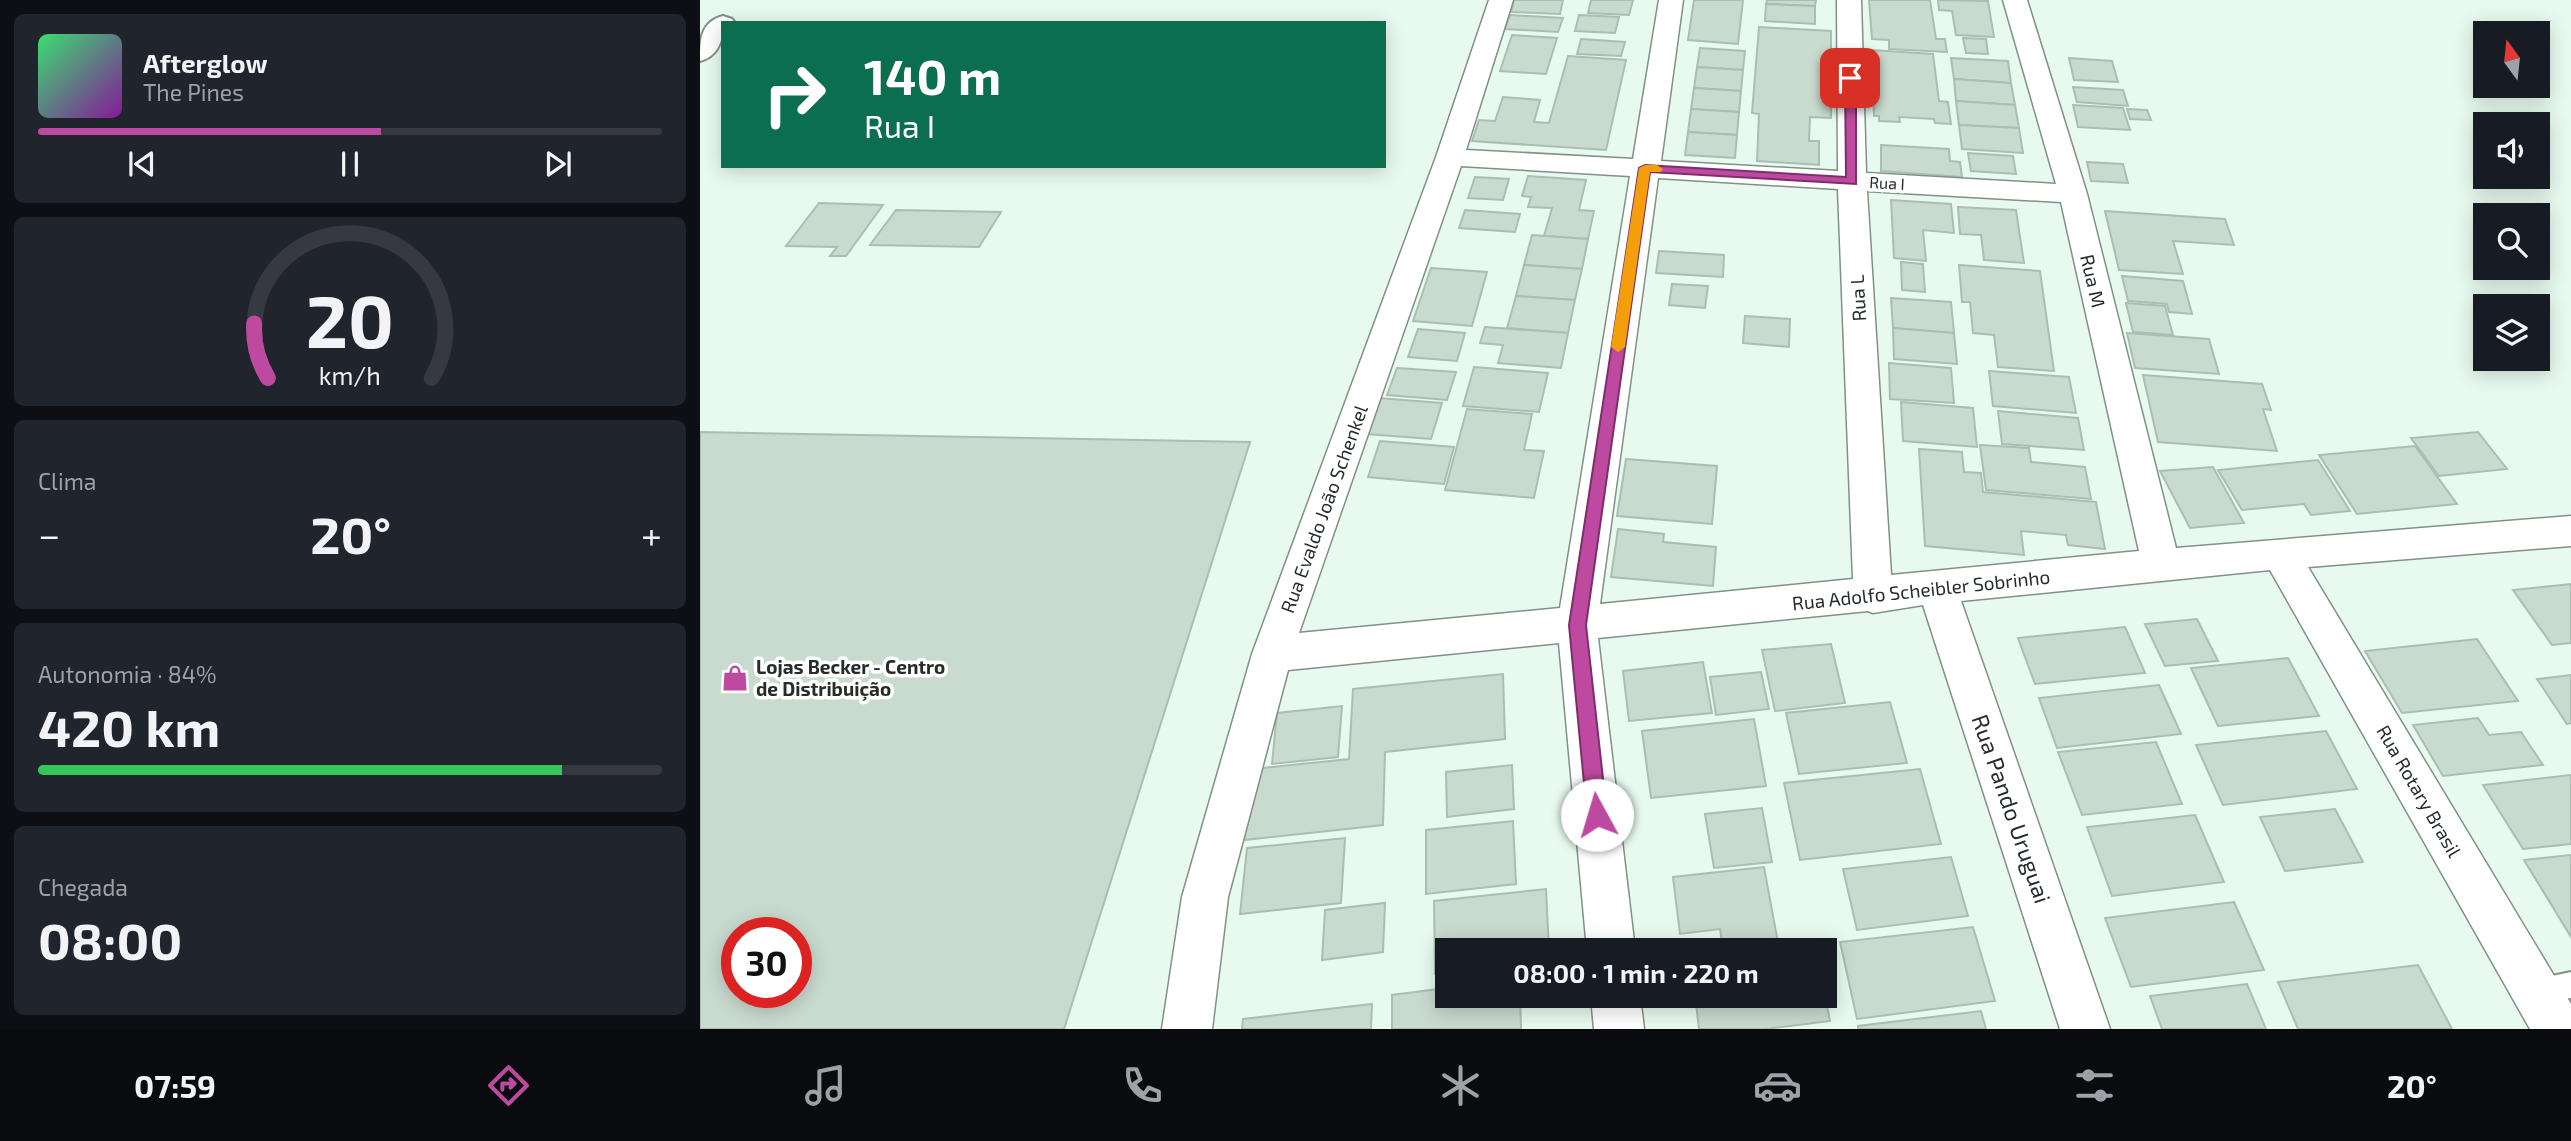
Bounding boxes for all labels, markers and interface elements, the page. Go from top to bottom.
north arrow [2473,21,2550,98]
map controls [2473,21,2550,371]
text: 140 m [864,46,1001,105]
text: Afterglow [143,47,268,78]
pin [1820,48,1880,108]
icon: right [749,49,840,140]
icon: arrive [1831,59,1869,97]
text: The Pines [143,78,244,106]
text: Rua I [864,106,935,144]
button: sound [2473,112,2550,189]
icon: previous [123,145,161,183]
icon: pause [331,145,369,183]
icon: next [539,145,577,183]
street label: Rua I [1869,172,1905,193]
button: search [2473,203,2550,280]
street label: Rua M [2076,252,2111,310]
street label: Rua L [1845,274,1870,322]
text: 20 [306,275,394,363]
button: layers [2473,294,2550,371]
text: km/h [319,359,381,389]
street label: Rua Evaldo João Schenkel [1275,401,1372,616]
text: Clima [38,467,96,495]
text: 20° [310,502,391,564]
text: − [38,511,60,557]
text: + [641,511,662,557]
street label: Rua Adolfo Scheibler Sobrinho [1791,565,2051,615]
place label: Lojas Becker - Centro de Distribuição [756,655,945,701]
text: Autonomia · 84% [38,660,217,688]
shop icon: Lojas Becker - Centro de Distribuição [720,663,750,693]
text: 420 km [38,695,220,757]
street label: Rua Pando Uruguai [1966,711,2057,907]
street label: Rua Rotary Brasil [2372,721,2467,861]
position arrow [1560,778,1634,852]
text: Chegada [38,873,128,901]
text: 08:00 [38,908,182,970]
speed limit sign: 30 [721,917,812,1008]
text: 08:00 · 1 min · 220 m [1513,957,1759,988]
icon: directions [484,1061,533,1110]
icon: music [801,1061,850,1110]
icon: phone [1118,1061,1167,1110]
icon: climate [1436,1061,1485,1110]
icon: car [1753,1061,1802,1110]
icon: filters [2070,1061,2119,1110]
text: 07:59 [134,1066,216,1104]
text: 20° [2387,1066,2437,1104]

